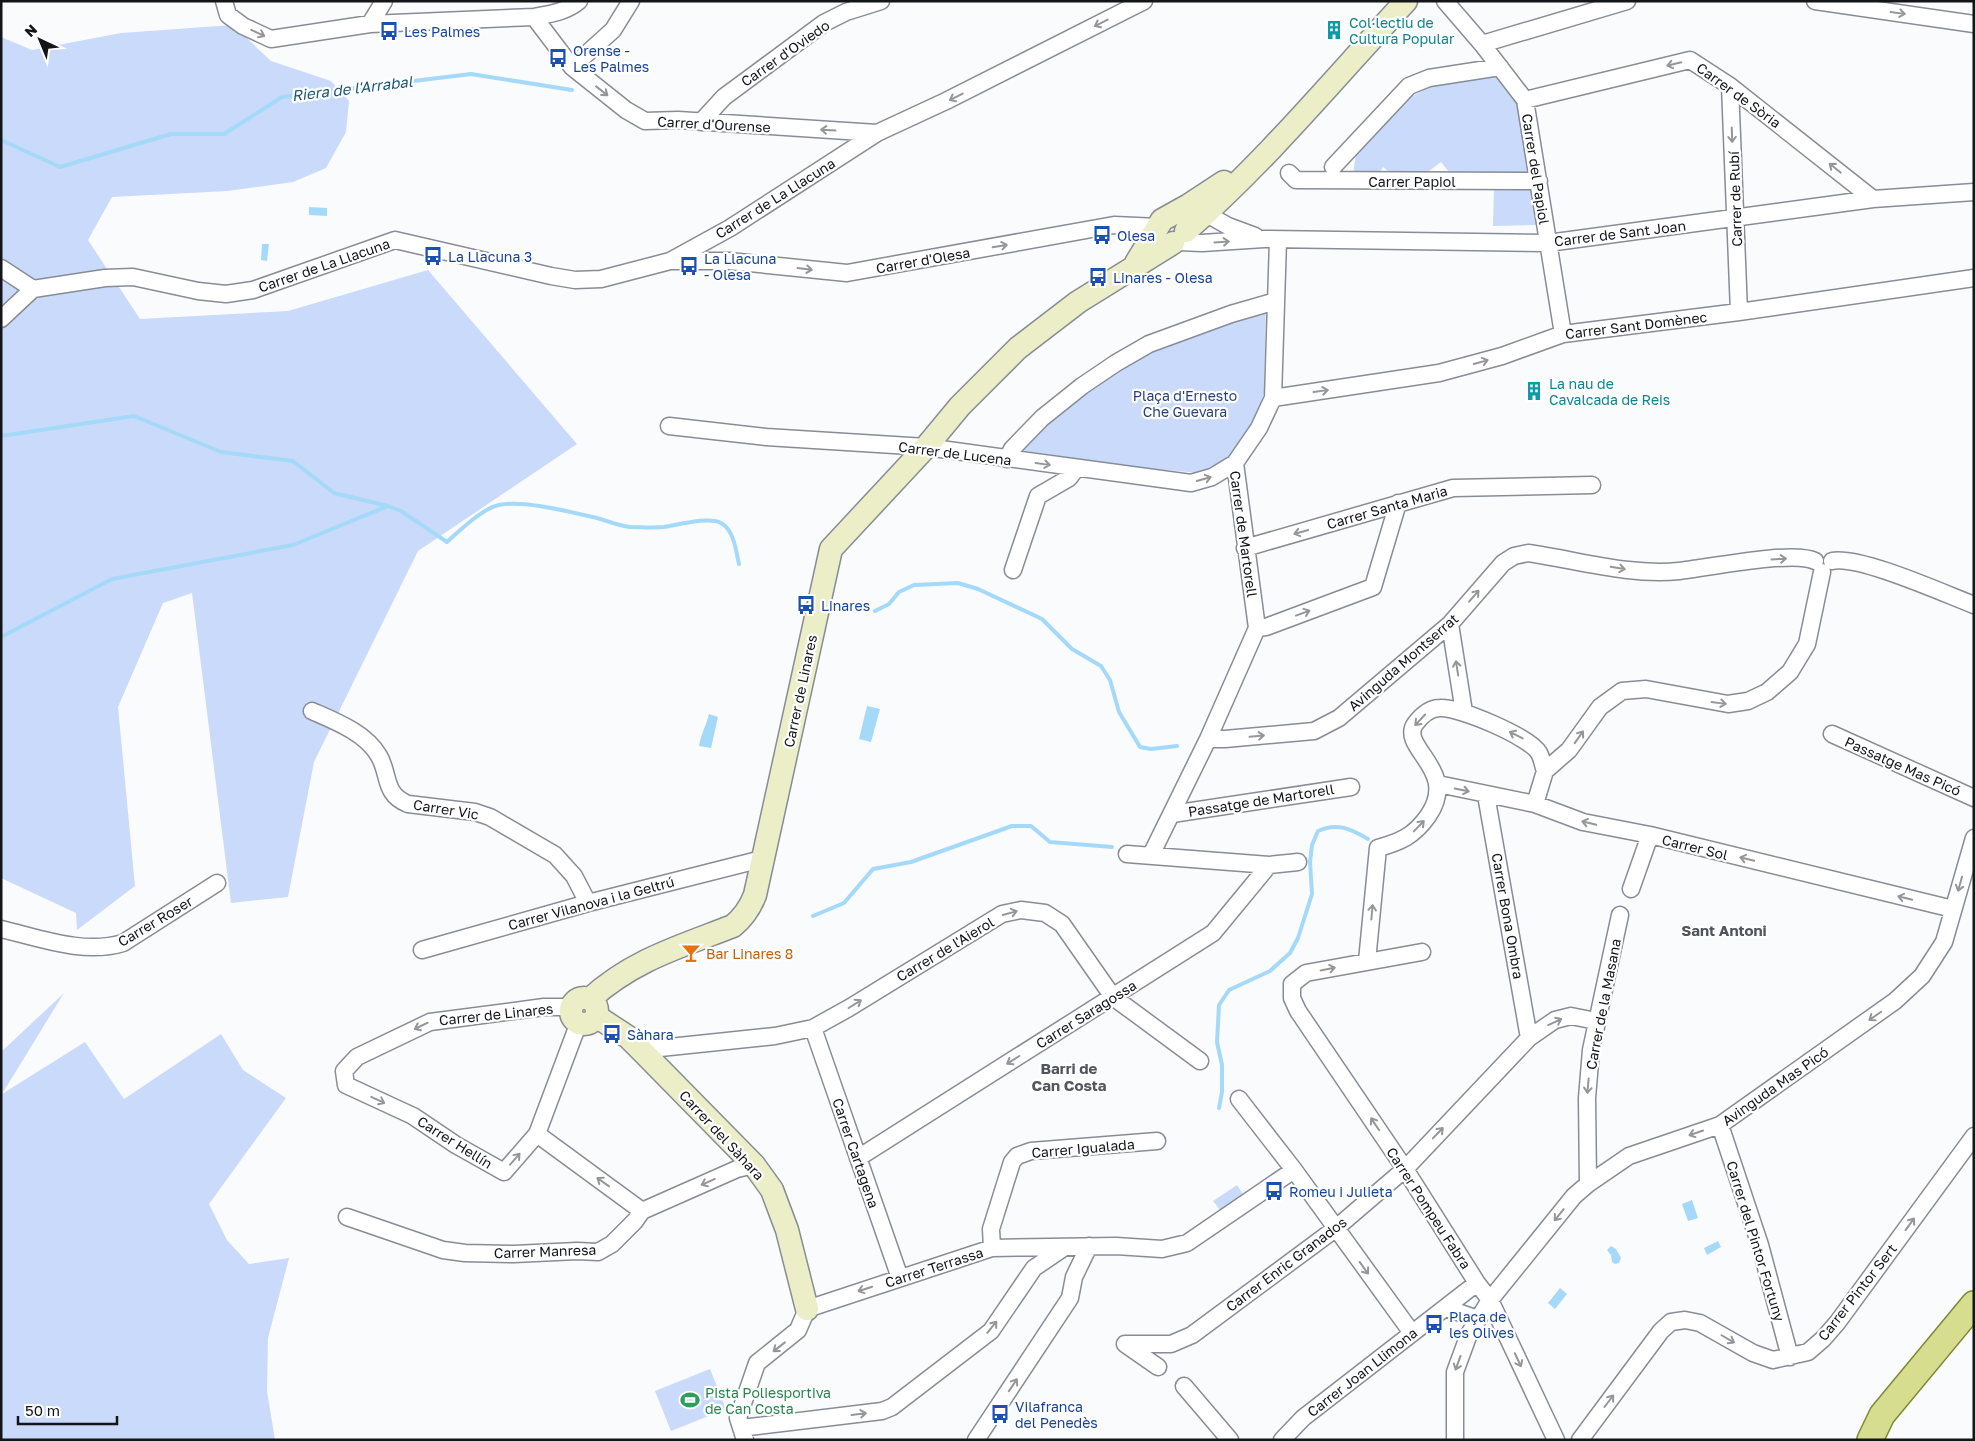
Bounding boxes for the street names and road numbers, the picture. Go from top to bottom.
street label: Carrer d'Oviedo [738,16,832,90]
street label: Carrer de Sòria [1694,59,1784,131]
street label: Carrer del Papiol [1519,112,1553,226]
street label: Carrer d'Ourense [657,113,771,135]
street label: Carrer de Rubí [1725,150,1745,247]
street label: Carrer de La Llacuna [712,154,838,242]
street label: Carrer Papiol [1368,173,1456,190]
street label: Carrer de Sant Joan [1553,216,1687,250]
street label: Carrer de La Llacuna [256,235,392,295]
street label: Carrer d'Olesa [875,243,971,277]
street label: Carrer Sant Domènec [1564,308,1708,342]
street label: Carrer de Lucena [897,438,1013,468]
street label: Carrer de Martorell [1227,470,1261,598]
street label: Carrer Santa Maria [1325,482,1449,532]
street label: Avinguda Montserrat [1345,610,1461,714]
street label: Carrer de Linares [780,633,820,749]
street label: Passatge Mas Picó [1842,733,1964,799]
street label: Passatge de Martorell [1187,780,1335,820]
street label: Carrer Vic [412,795,480,823]
street label: Carrer Sol [1660,831,1730,863]
street label: Carrer Bona Ombra [1489,852,1527,980]
street label: Carrer Vilanova i la Geltrú [506,873,676,933]
street label: Carrer Roser [115,892,196,950]
street label: Carrer de l'Aierol [893,913,997,985]
street label: Carrer de la Masana [1582,937,1624,1071]
street label: Carrer Saragossa [1033,976,1139,1052]
street label: Carrer de Linares [438,1000,554,1028]
street label: Avinguda Mas Picó [1719,1043,1831,1129]
street label: Carrer del Sàhara [676,1087,768,1183]
street label: Carrer Cartagena [829,1096,883,1210]
street label: Carrer Hellín [414,1112,496,1172]
street label: Carrer Igualada [1031,1135,1135,1161]
street label: Carrer Pompeu Fabra [1383,1144,1475,1272]
street label: Carrer del Pintor Fortuny [1723,1159,1789,1323]
street label: Carrer Enric Granados [1222,1213,1350,1315]
street label: Carrer Pintor Sert [1814,1240,1900,1344]
street label: Carrer Manresa [493,1241,597,1261]
street label: Carrer Terrassa [883,1243,985,1291]
street label: Carrer Joan Llimona [1304,1324,1420,1420]

